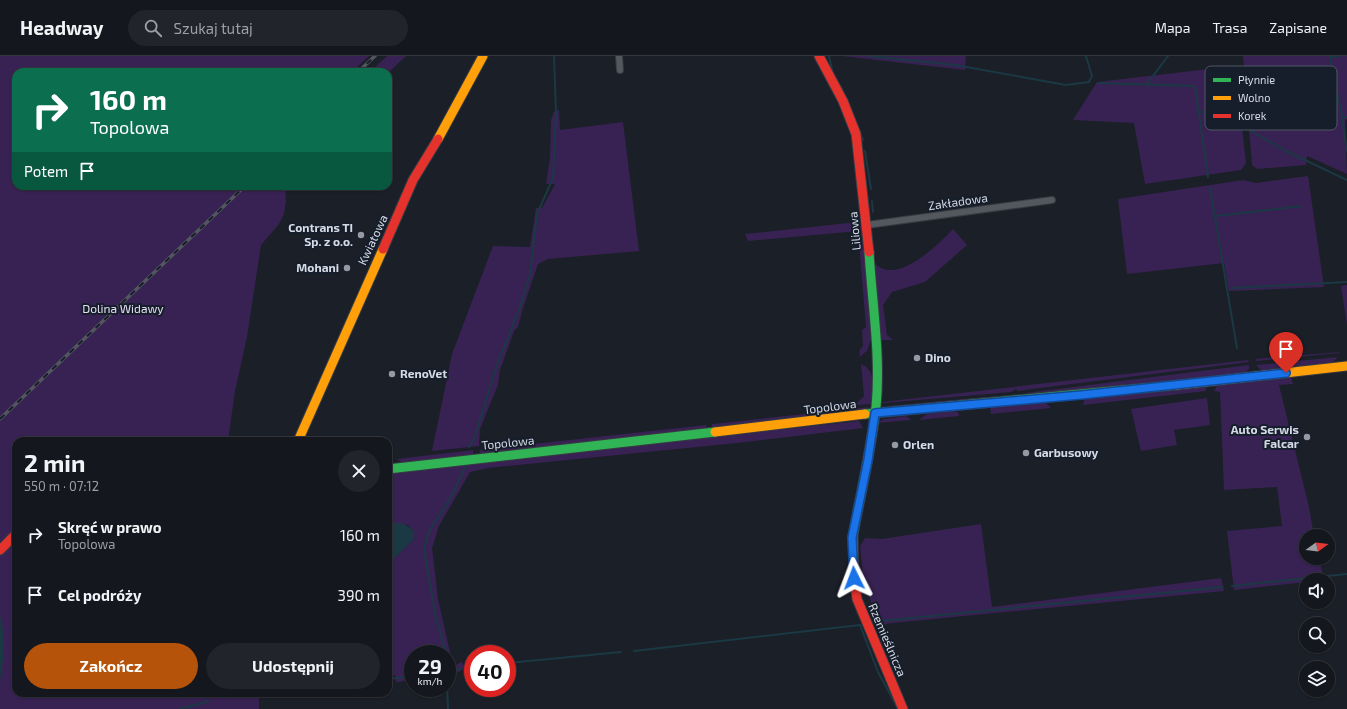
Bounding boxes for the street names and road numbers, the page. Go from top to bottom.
street label: Zakładowa [927,190,989,212]
street label: Liliowa [845,211,863,251]
street label: Kwiatowa [354,212,390,267]
street label: Topolowa [803,396,857,416]
street label: Topolowa [481,432,535,452]
street label: Rzemieślnicza [866,601,910,678]

